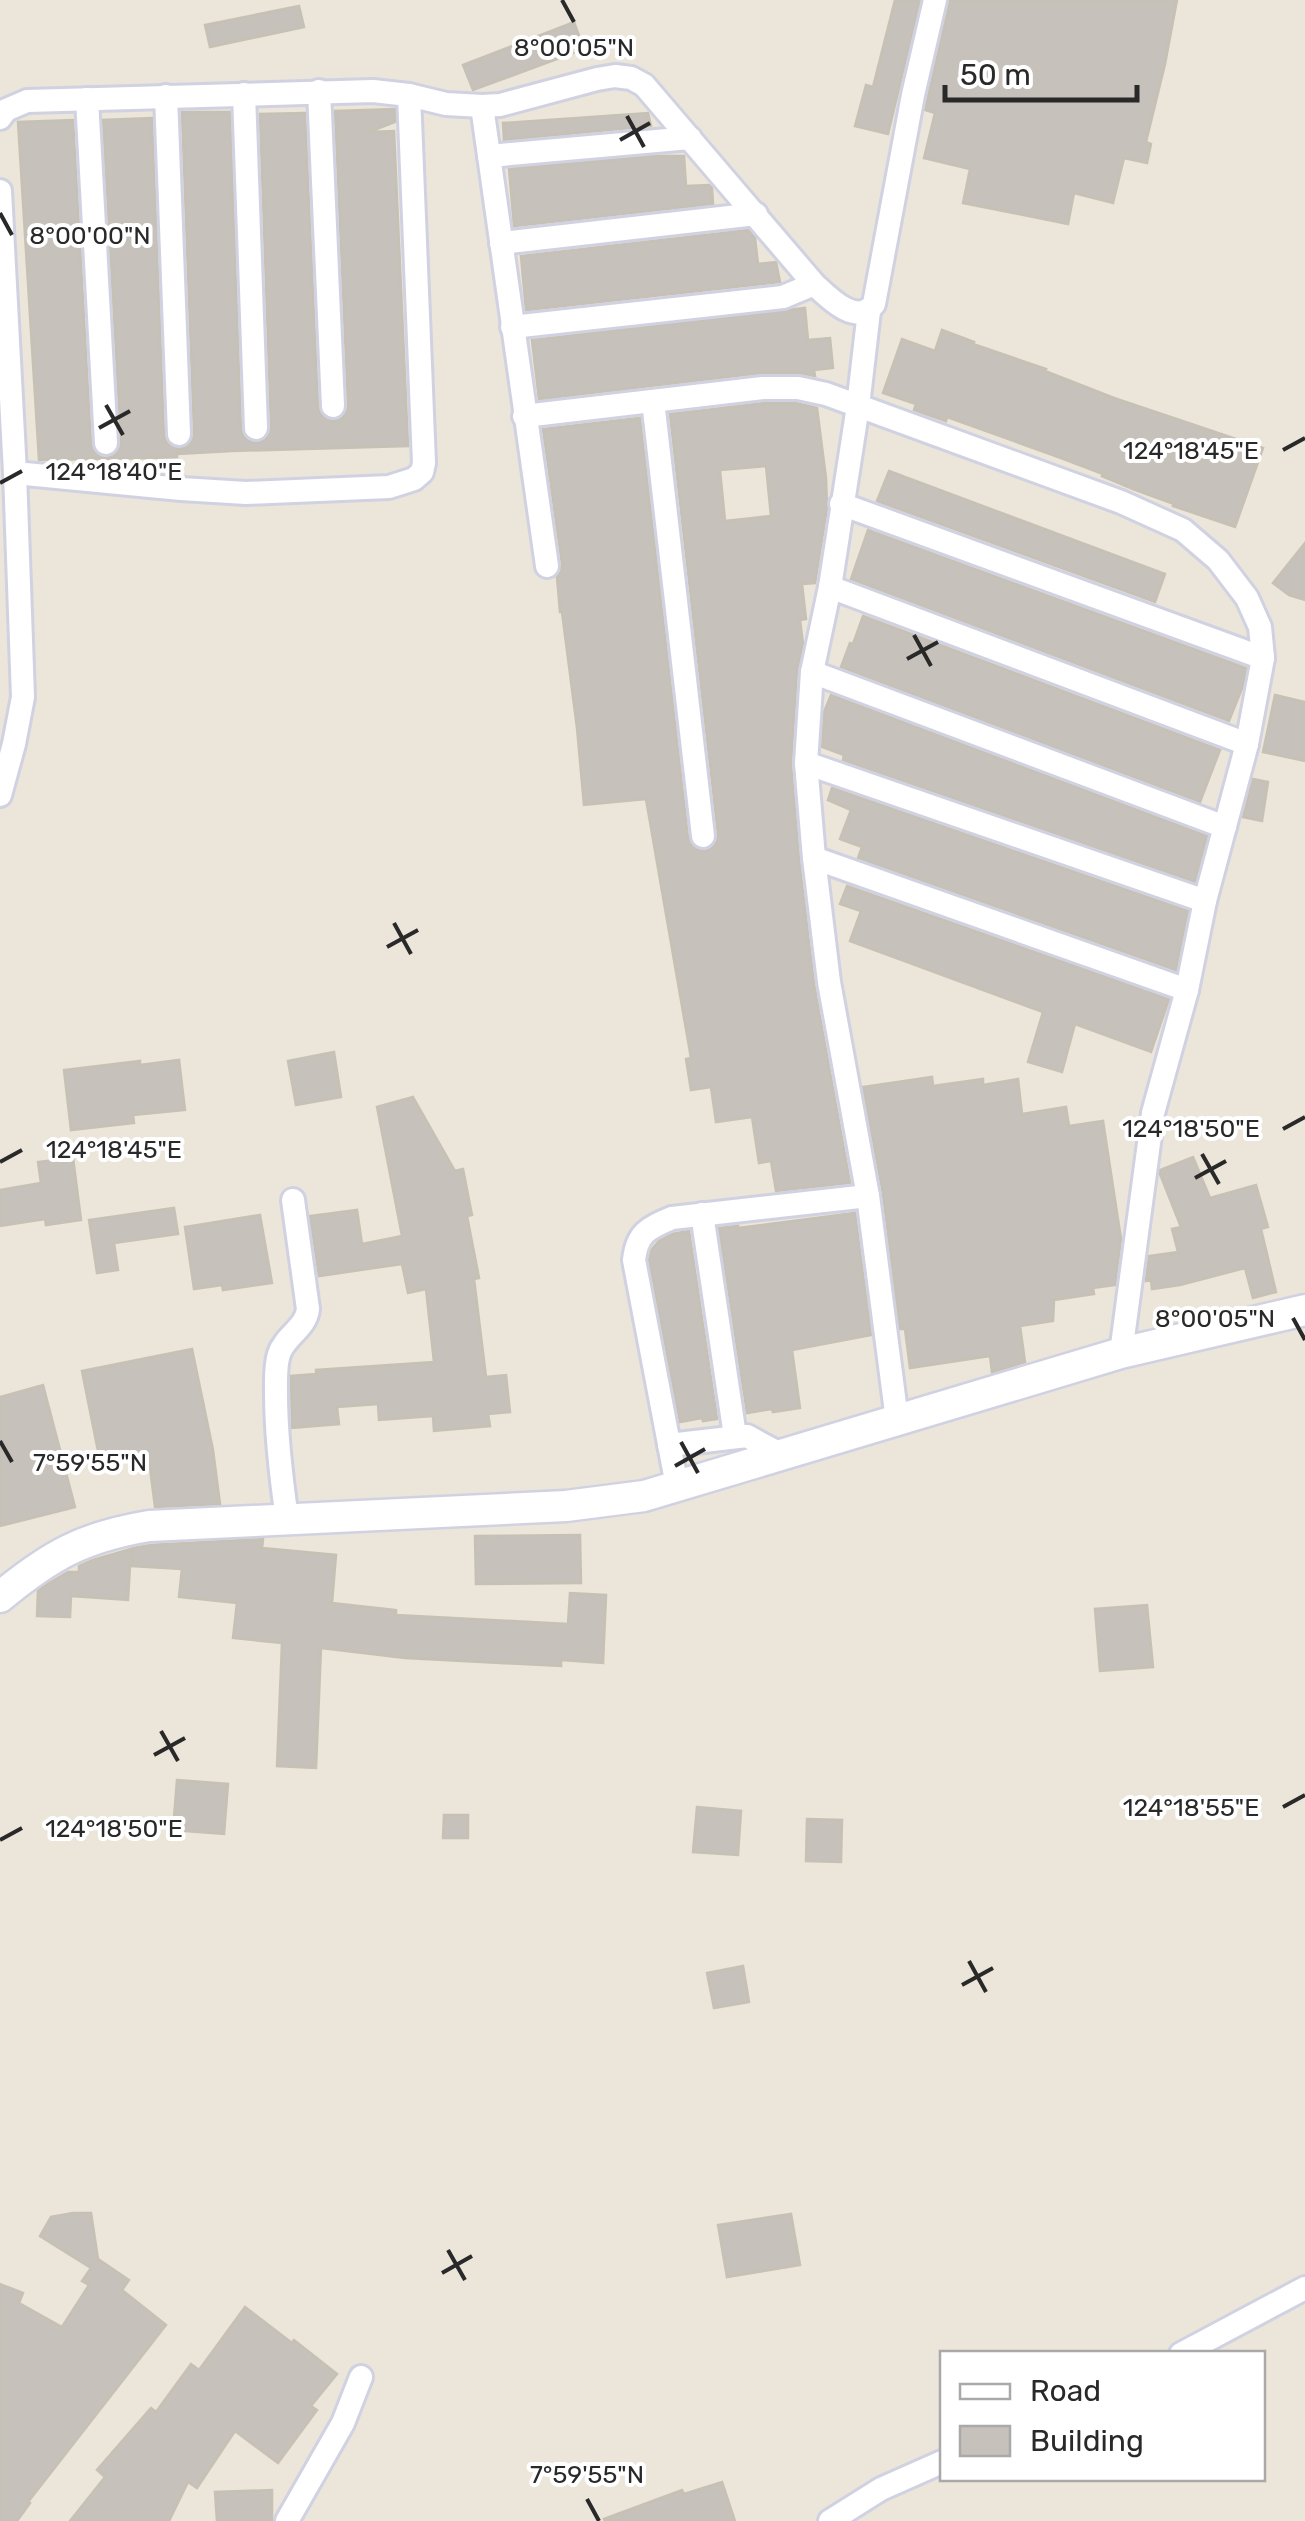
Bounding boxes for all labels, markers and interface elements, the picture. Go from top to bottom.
text: 8°00'05"N [514,33,634,62]
scale bar [945,40,1138,102]
text: 50 m [960,57,1031,93]
text: 8°00'00"N [29,221,151,250]
text: 124°18'45"E [1123,436,1259,465]
text: 124°18'40"E [45,457,183,486]
text: 124°18'50"E [1122,1114,1260,1143]
text: 124°18'45"E [46,1135,182,1164]
text: 8°00'05"N [1155,1304,1275,1333]
text: 7°59'55"N [33,1448,147,1477]
text: 124°18'55"E [1123,1793,1259,1822]
text: 124°18'50"E [45,1814,183,1843]
legend [940,2351,1265,2481]
text: Road [1030,2373,1101,2409]
text: Building [1030,2423,1144,2459]
text: 7°59'55"N [530,2460,644,2489]

